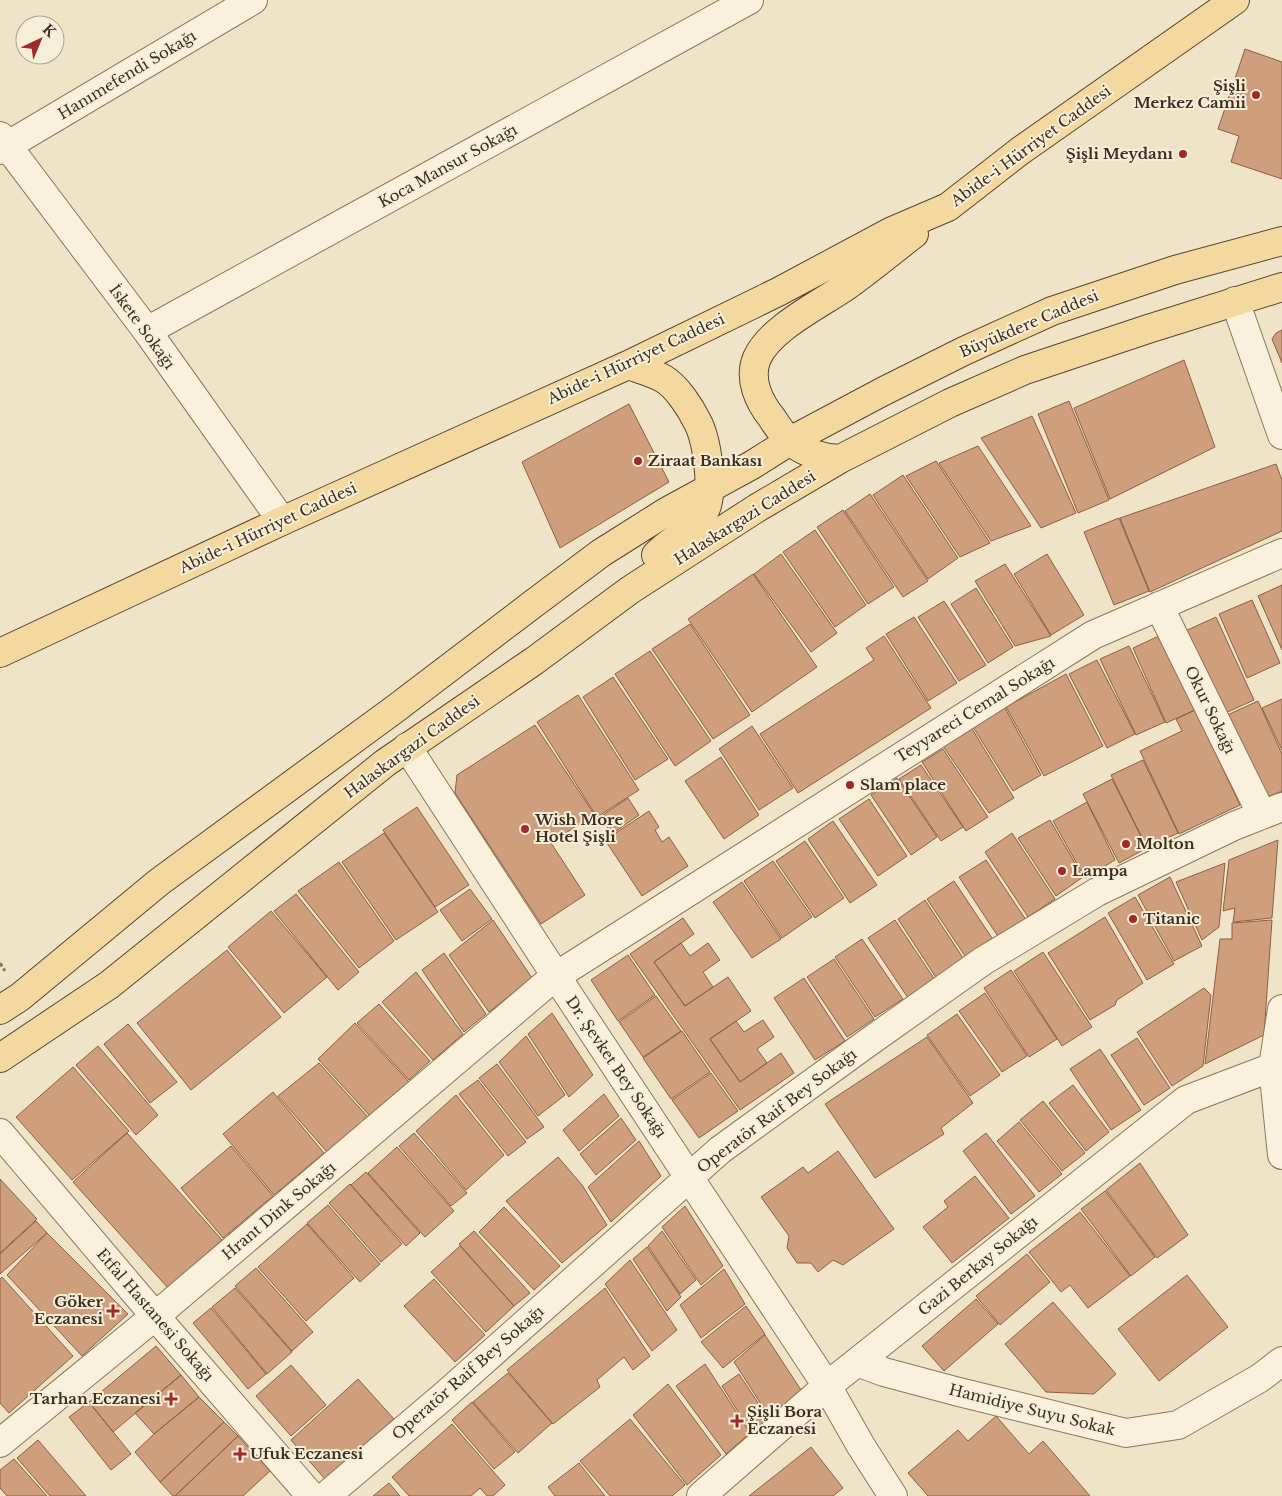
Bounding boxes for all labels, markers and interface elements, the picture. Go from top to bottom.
north arrow [15,15,65,65]
text: K [39,20,60,41]
street label: Hanımefendi Sokağı [54,26,199,123]
place label: Şişli Merkez Camii [1134,76,1247,112]
street label: Abide-i Hürriyet Caddesi [946,81,1115,211]
marker: Şişli Merkez Camii [1250,89,1262,101]
street label: Koca Mansur Sokağı [375,120,520,212]
place label: Şişli Meydanı [1066,144,1174,163]
marker: Şişli Meydanı [1177,148,1189,160]
street label: İskete Sokağı [105,281,179,373]
street label: Büyükdere Caddesi [956,286,1101,362]
street label: Abide-i Hürriyet Caddesi [543,309,728,408]
place label: Ziraat Bankası [648,451,763,470]
marker: Ziraat Bankası [632,455,644,467]
street label: Halaskargazi Caddesi [671,466,819,569]
street label: Abide-i Hürriyet Caddesi [175,478,360,577]
street label: Teyyareci Cemal Sokağı [891,653,1058,767]
street label: Okur Sokağı [1181,663,1240,757]
street label: Halaskargazi Caddesi [340,691,483,802]
place label: Slam place [860,775,946,794]
marker: Slam place [844,779,856,791]
place label: Wish More Hotel Şişli [534,810,623,846]
marker: Wish More Hotel Şişli [519,823,531,835]
place label: Molton [1136,834,1195,853]
marker: Molton [1120,838,1132,850]
place label: Lampa [1072,861,1128,880]
marker: Lampa [1056,865,1068,877]
place label: Titanic [1143,909,1200,928]
marker: Titanic [1127,913,1139,925]
street label: Dr. Şevket Bey Sokağı [562,992,671,1141]
street label: Operatör Raif Bey Sokağı [693,1044,860,1177]
street label: Hrant Dink Sokağı [218,1157,339,1264]
street label: Gazi Berkay Sokağı [914,1212,1041,1320]
street label: Etfal Hastanesi Sokağı [93,1244,218,1385]
place label: Göker Eczanesi [34,1292,104,1328]
street label: Operatör Raif Bey Sokağı [388,1301,548,1444]
marker: Göker Eczanesi [107,1305,119,1317]
street label: Hamidiye Suyu Sokak [947,1380,1118,1440]
place label: Tarhan Eczanesi [30,1389,162,1408]
marker: Tarhan Eczanesi [165,1393,177,1405]
place label: Şişli Bora Eczanesi [747,1402,822,1438]
marker: Şişli Bora Eczanesi [731,1415,743,1427]
place label: Ufuk Eczanesi [250,1444,364,1463]
marker: Ufuk Eczanesi [234,1448,246,1460]

